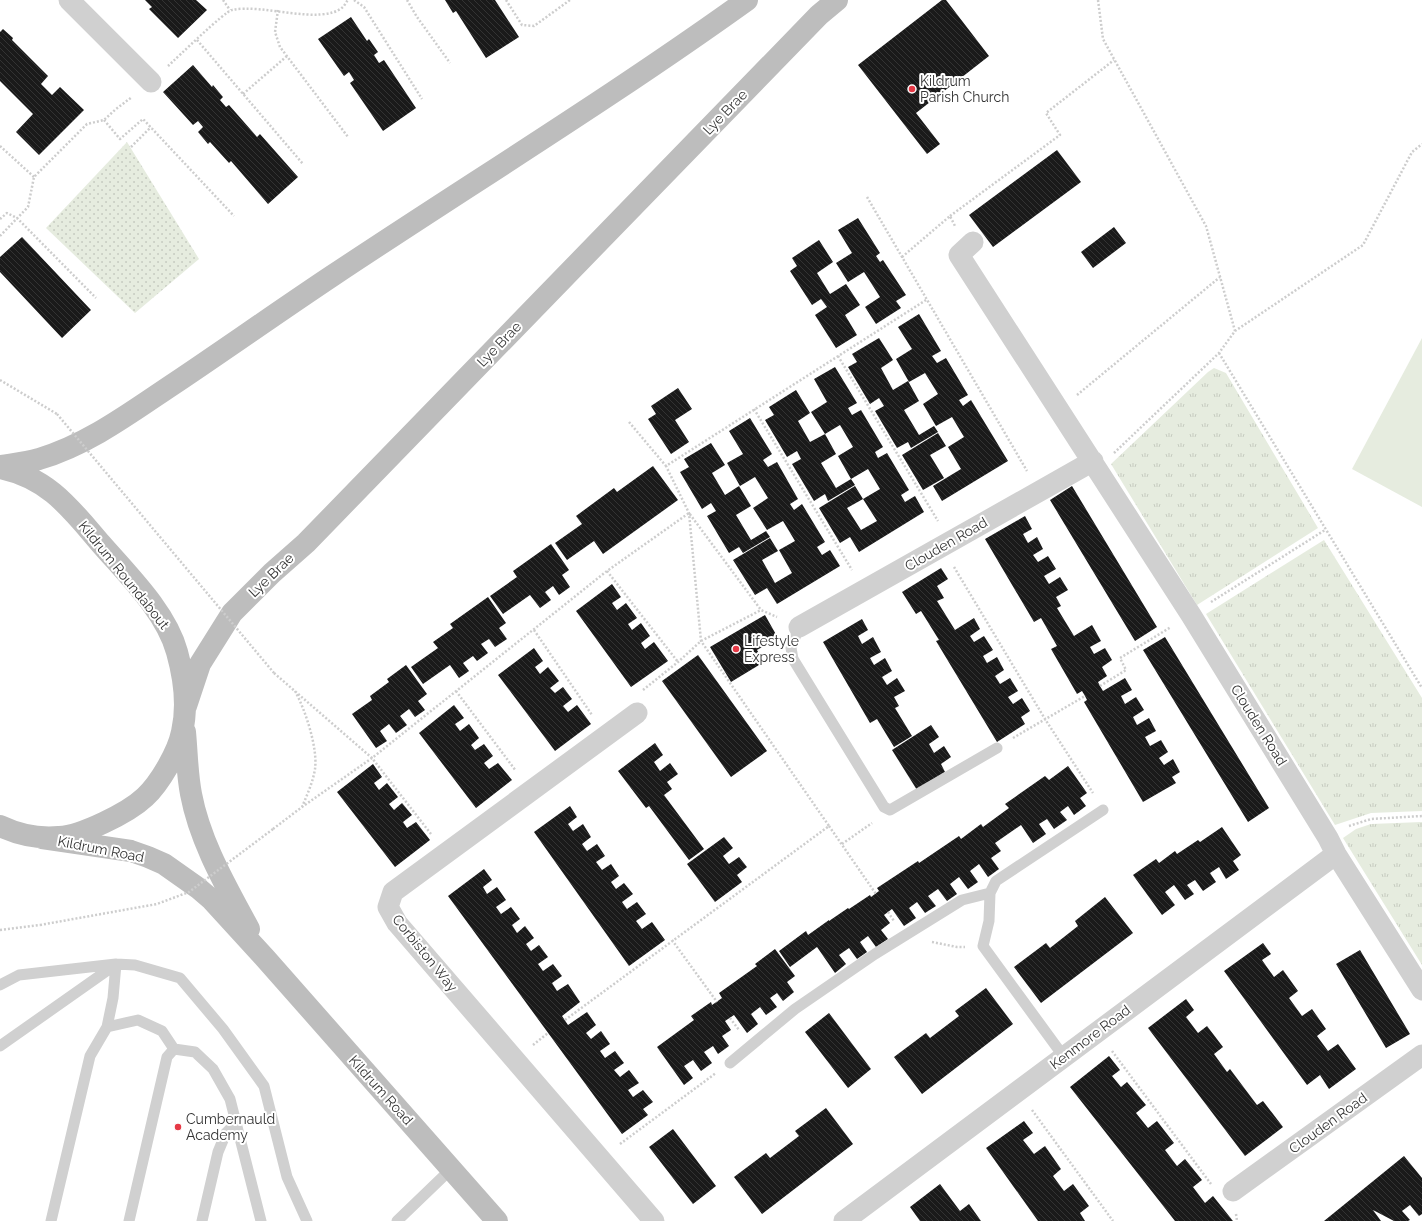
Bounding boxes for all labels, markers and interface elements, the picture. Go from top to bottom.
place label: Kildrum Parish Church [920,73,1009,105]
marker: Kildrum Parish Church [907,84,917,94]
street label: Lye Brae [700,86,750,138]
street label: Lye Brae [474,318,524,370]
street label: Clouden Road [902,514,990,574]
street label: Kildrum Roundabout [76,518,173,632]
street label: Lye Brae [245,550,297,600]
place label: Lifestyle Express [744,633,799,665]
marker: Lifestyle Express [731,644,741,654]
street label: Clouden Road [1228,682,1290,768]
street label: Kildrum Road [56,833,146,865]
street label: Corbiston Way [389,911,461,995]
street label: Kenmore Road [1047,1002,1133,1072]
street label: Kildrum Road [346,1052,416,1128]
street label: Clouden Road [1286,1089,1370,1157]
place label: Cumbernauld Academy [186,1111,275,1143]
marker: Cumbernauld Academy [173,1122,183,1132]

